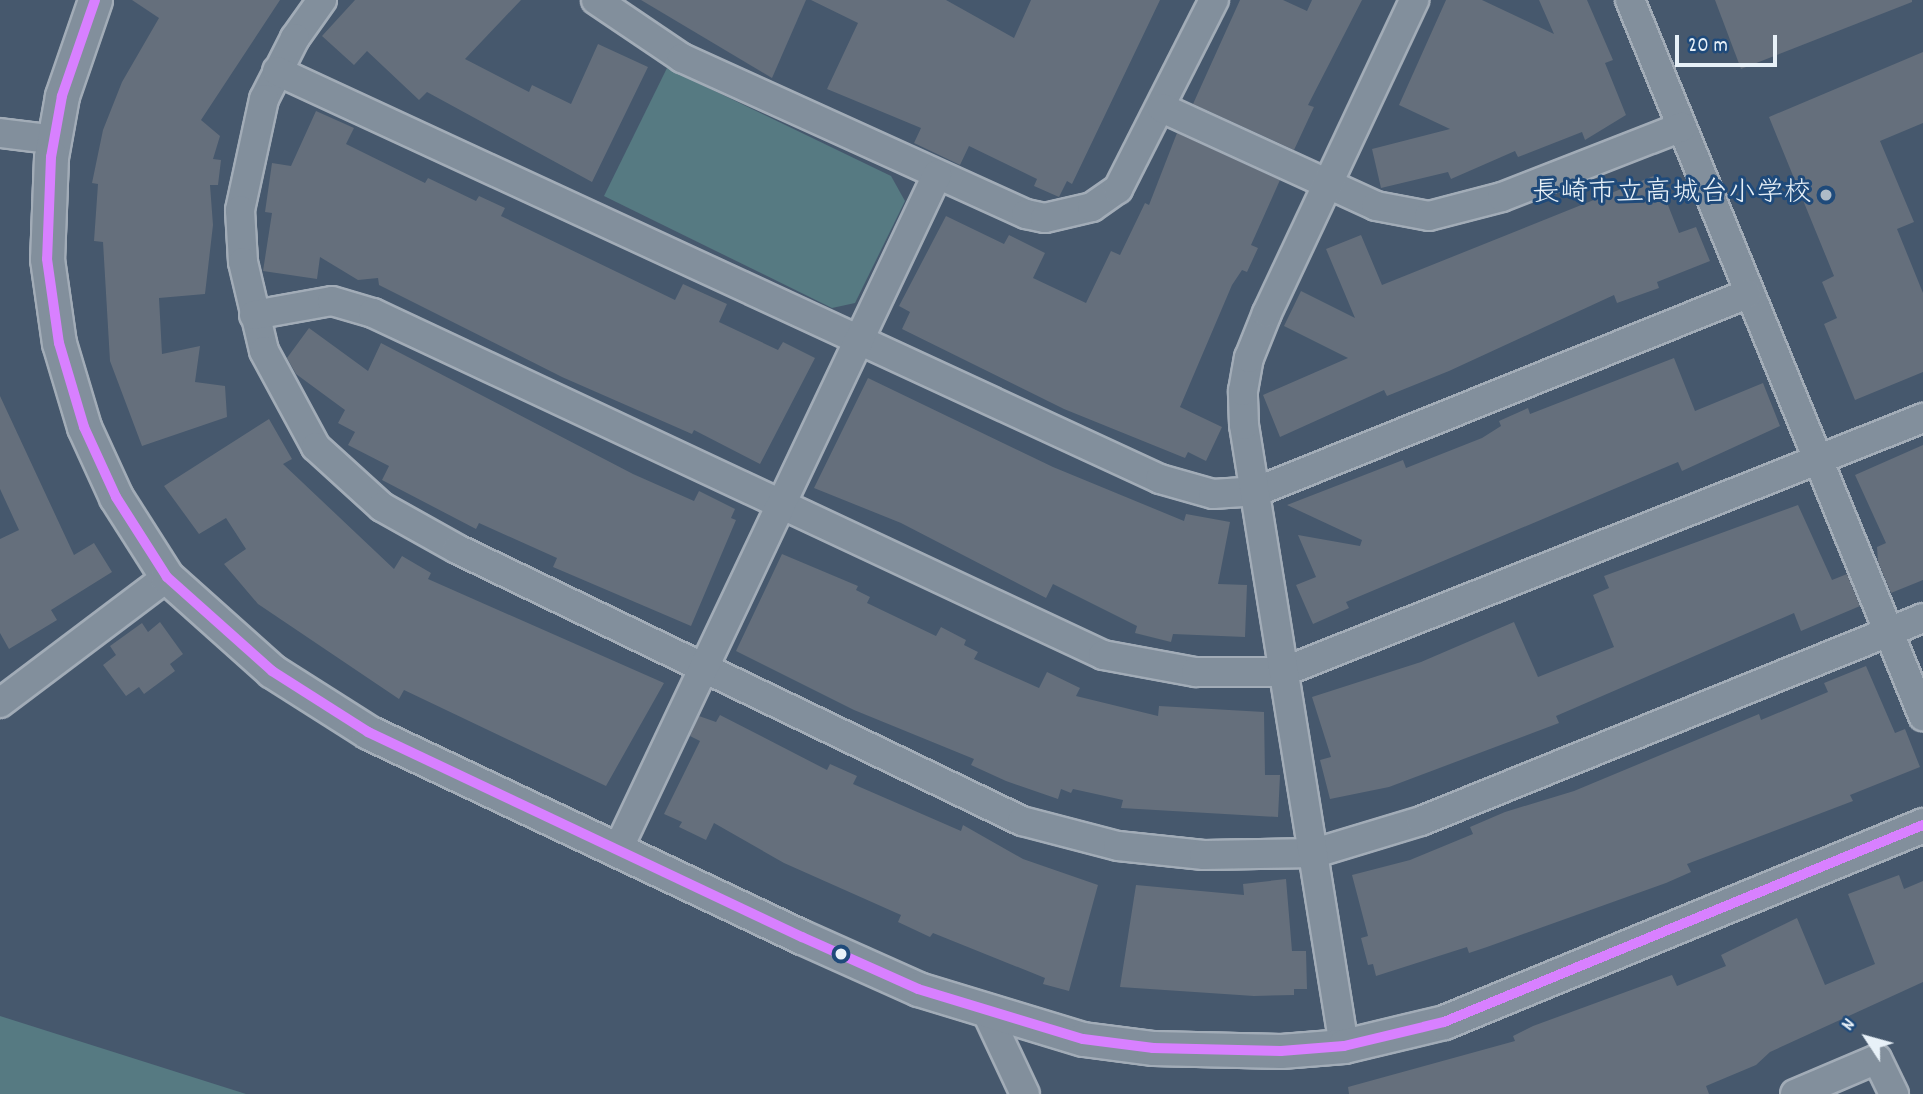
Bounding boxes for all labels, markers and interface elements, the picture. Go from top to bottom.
scale bar [1678,21,1780,65]
text: 20 m [1688,32,1728,62]
place label: 長崎市立高城台小学校 [1532,178,1812,212]
marker: 長崎市立高城台小学校 [1818,187,1834,203]
unlabelled marker [834,947,848,961]
north arrow [1832,1003,1902,1073]
text: N [1836,1014,1863,1037]

